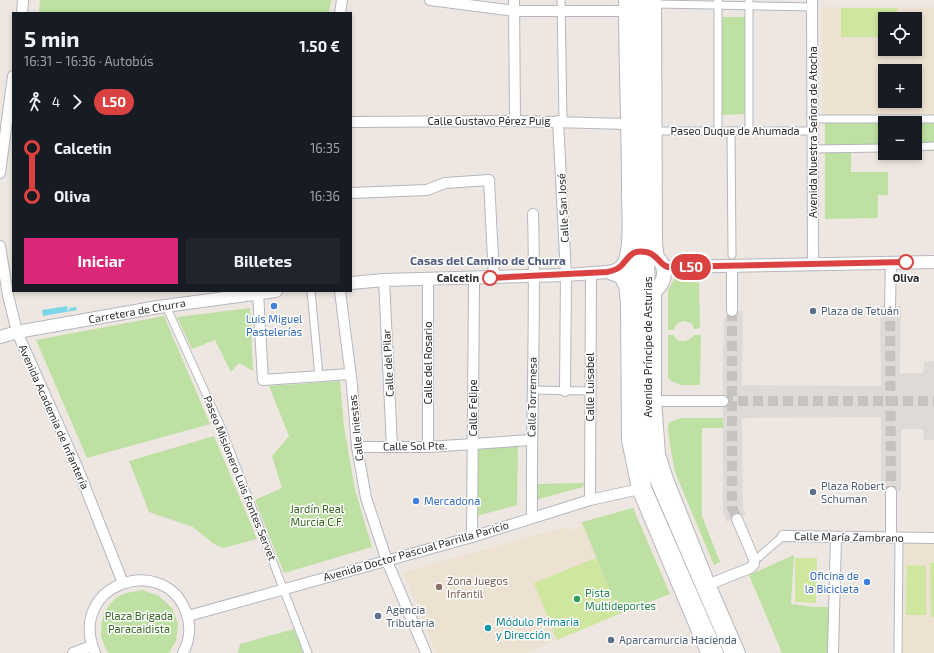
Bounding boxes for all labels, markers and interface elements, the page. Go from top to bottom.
map controls [878,12,922,160]
button: locate [878,12,922,56]
text: 5 min [24,25,80,51]
text: 1.50 € [299,37,340,55]
street label: Avenida Nuestra Señora de Atocha [806,46,819,218]
text: 16:31 – 16:36 · Autobús [24,53,154,69]
button: + [878,64,922,108]
icon: walk [24,91,46,113]
icon: forward [66,91,88,113]
text: L50 [102,93,126,110]
text: 4 [52,94,60,110]
street label: Calle Gustavo Pérez Puig [428,114,550,127]
button: − [878,116,922,160]
street label: Paseo Duque de Ahumada [670,124,800,137]
text: Calcetin [54,139,112,157]
text: 16:35 [310,140,340,156]
street label: Calle San José [554,173,571,243]
text: Oliva [54,187,90,205]
text: 16:36 [310,188,340,204]
button: Iniciar [24,238,178,284]
button: Billetes [186,238,340,284]
district label: Casas del Camino de Churra [410,253,566,267]
line badge: L50 [668,254,714,280]
marker: Oliva [898,254,914,270]
text: L50 [679,258,703,275]
marker: Calcetin [482,270,498,286]
place label: Calcetin [437,271,479,284]
place label: Oliva [893,271,919,284]
street label: Avenida Príncipe de Asturias [641,276,654,418]
street label: Carretera de Churra [87,296,186,325]
marker: Luis Miguel Pastelerías [269,301,279,311]
place label: Plaza de Tetuán [821,304,899,317]
marker: Plaza de Tetuán [808,306,818,316]
place label: Luis Miguel Pastelerías [246,312,303,338]
street label: Calle del Rosario [421,322,434,404]
street label: Calle del Pilar [379,328,396,397]
street label: Avenida Academia de Infantería [17,342,92,491]
street label: Calle Luisabel [583,352,596,421]
street label: Calle Torremesa [524,357,539,437]
street label: Calle Felipe [466,379,479,437]
street label: Paseo Misionero Luis Fontes Servet [201,394,280,562]
street label: Calle Iniestas [346,394,365,462]
street label: Calle Sol Pte. [383,438,447,453]
place label: Plaza Robert Schuman [821,479,885,505]
marker: Plaza Robert Schuman [808,487,818,497]
place label: Mercadona [424,494,480,507]
marker: Mercadona [411,496,421,506]
park label: Jardín Real Murcia C.F. [290,502,345,528]
street label: Avenida Doctor Pascual Parrilla Paricio [322,518,510,583]
street label: Calle María Zambrano [794,529,904,544]
place label: Oficina de la Bicicleta [805,569,859,595]
place label: Zona Juegos Infantil [447,574,508,600]
marker: Oficina de la Bicicleta [862,577,872,587]
marker: Zona Juegos Infantil [434,582,444,592]
place label: Pista Multideportes [585,586,656,612]
marker: Pista Multideportes [572,594,582,604]
place label: Agencia Tributaria [386,603,434,629]
park label: Plaza Brigada Paracaidista [105,609,173,635]
marker: Agencia Tributaria [373,611,383,621]
place label: Módulo Primaria y Dirección [496,615,579,641]
marker: Módulo Primaria y Dirección [483,623,493,633]
place label: Aparcamurcia Hacienda [619,633,737,646]
marker: Aparcamurcia Hacienda [606,635,616,645]

